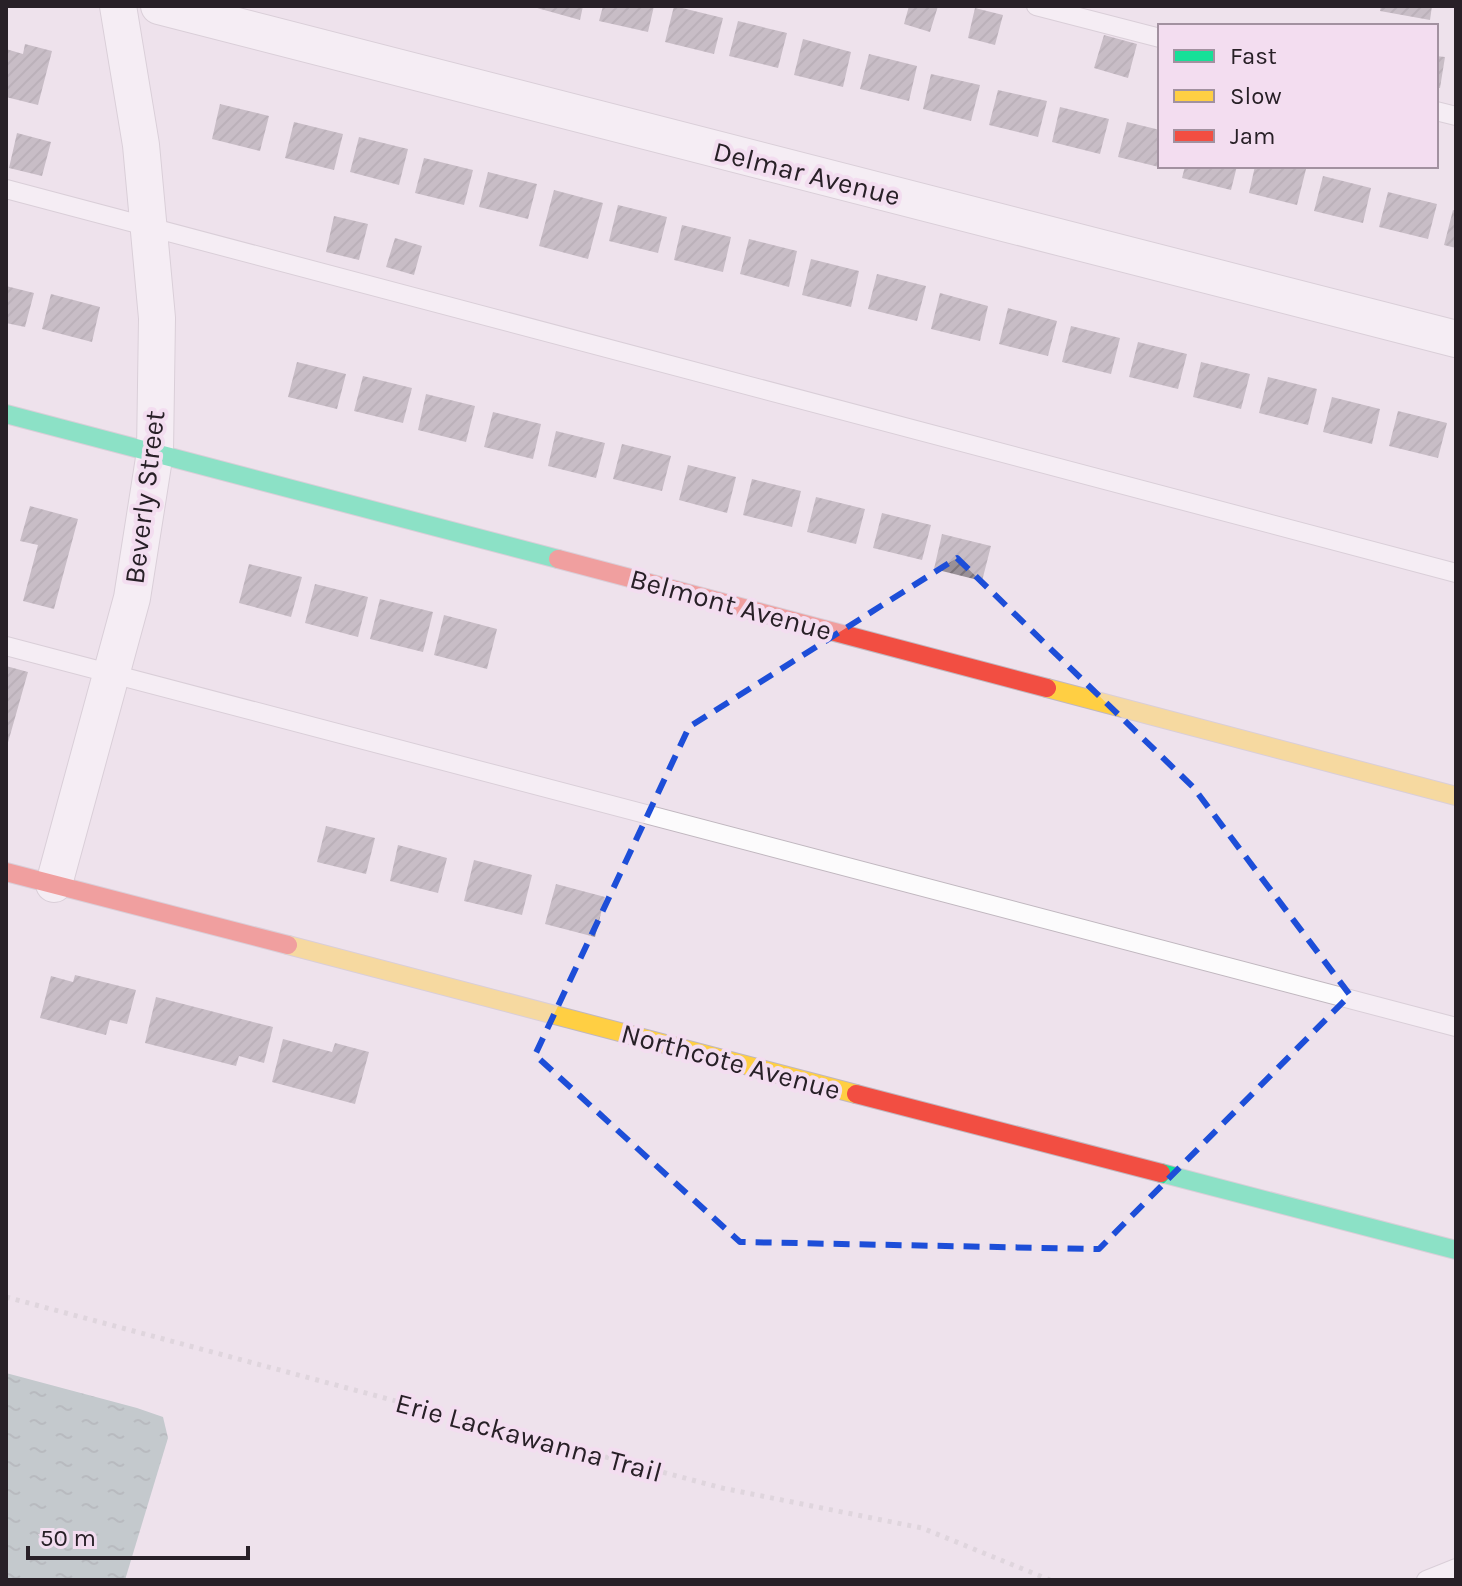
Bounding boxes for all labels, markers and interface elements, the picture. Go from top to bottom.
legend [1158,24,1438,168]
text: Fast [1230,42,1277,70]
text: Slow [1230,82,1282,110]
text: Jam [1230,122,1275,150]
street label: Delmar Avenue [710,134,904,213]
street label: Beverly Street [117,408,172,586]
street label: Belmont Avenue [626,562,835,647]
street label: Northcote Avenue [618,1016,844,1107]
street label: Erie Lackawanna Trail [392,1386,666,1489]
scale bar [28,1510,248,1560]
text: 50 m [40,1524,96,1552]

